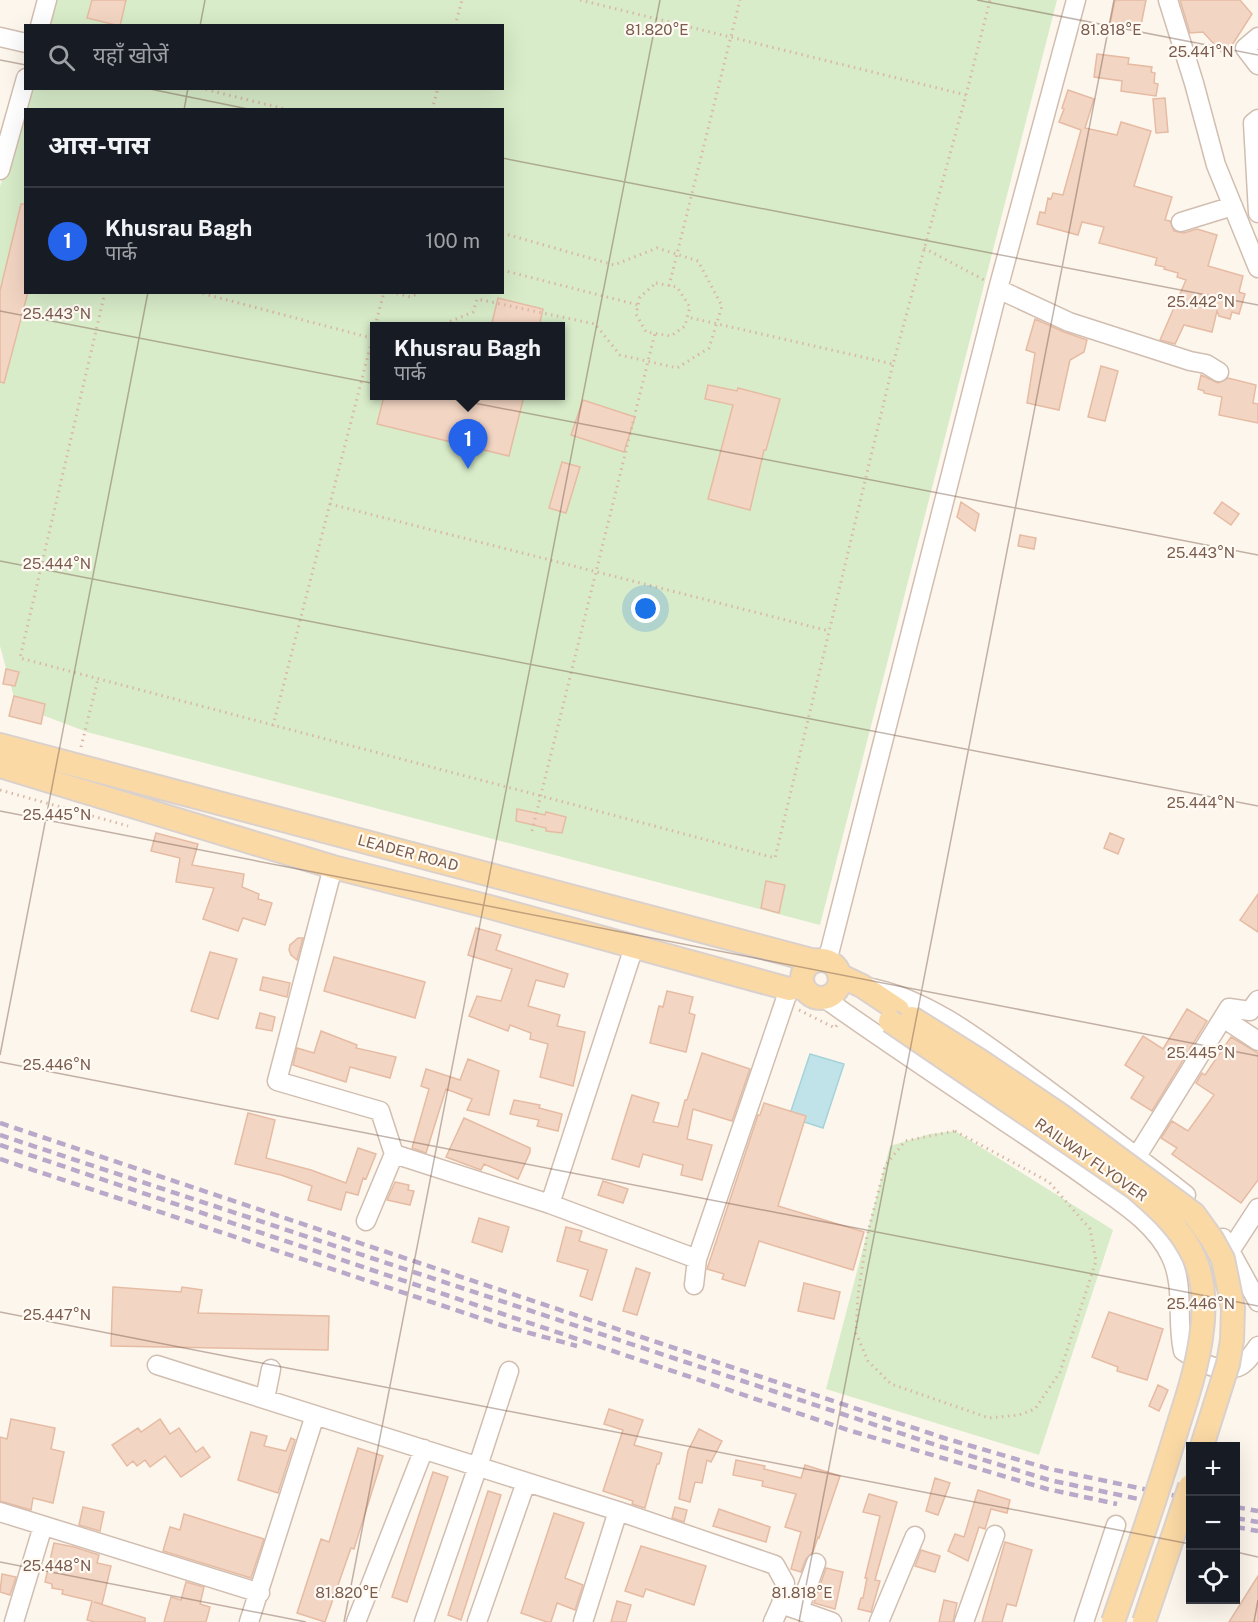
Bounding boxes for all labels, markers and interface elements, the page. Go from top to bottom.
text: 81.820°E [625,21,689,38]
text: 81.818°E [1081,21,1141,38]
search box [24,24,504,90]
icon: search [45,41,78,74]
text: यहाँ खोजें [93,42,169,68]
text: 25.441°N [1168,43,1234,60]
text: आस-पास [48,129,150,160]
text: Khusrau Bagh [105,215,252,241]
text: 1 [63,229,72,253]
text: 100 m [425,229,480,253]
text: पार्क [105,241,137,265]
text: 25.442°N [1167,293,1235,310]
text: 25.443°N [23,305,91,322]
popup [370,322,565,400]
text: Khusrau Bagh [394,335,541,361]
text: पार्क [394,361,426,385]
pin: 1 [448,420,488,469]
text: 25.443°N [1167,544,1235,561]
text: 25.444°N [23,555,91,572]
your location [631,594,660,623]
text: 25.444°N [1167,794,1235,811]
text: 25.445°N [23,806,91,823]
street label: LEADER ROAD [356,831,460,874]
text: 25.445°N [1167,1044,1235,1061]
text: 25.446°N [23,1056,91,1073]
street label: RAILWAY FLYOVER [1032,1115,1151,1205]
text: 25.446°N [1167,1295,1235,1312]
text: 25.447°N [23,1306,91,1323]
map controls [1186,1442,1240,1604]
button: + [1186,1442,1240,1496]
button: − [1186,1496,1240,1550]
button: locate [1186,1550,1240,1604]
text: 25.448°N [23,1557,91,1574]
text: 81.820°E [315,1584,379,1601]
text: 81.818°E [772,1584,832,1601]

